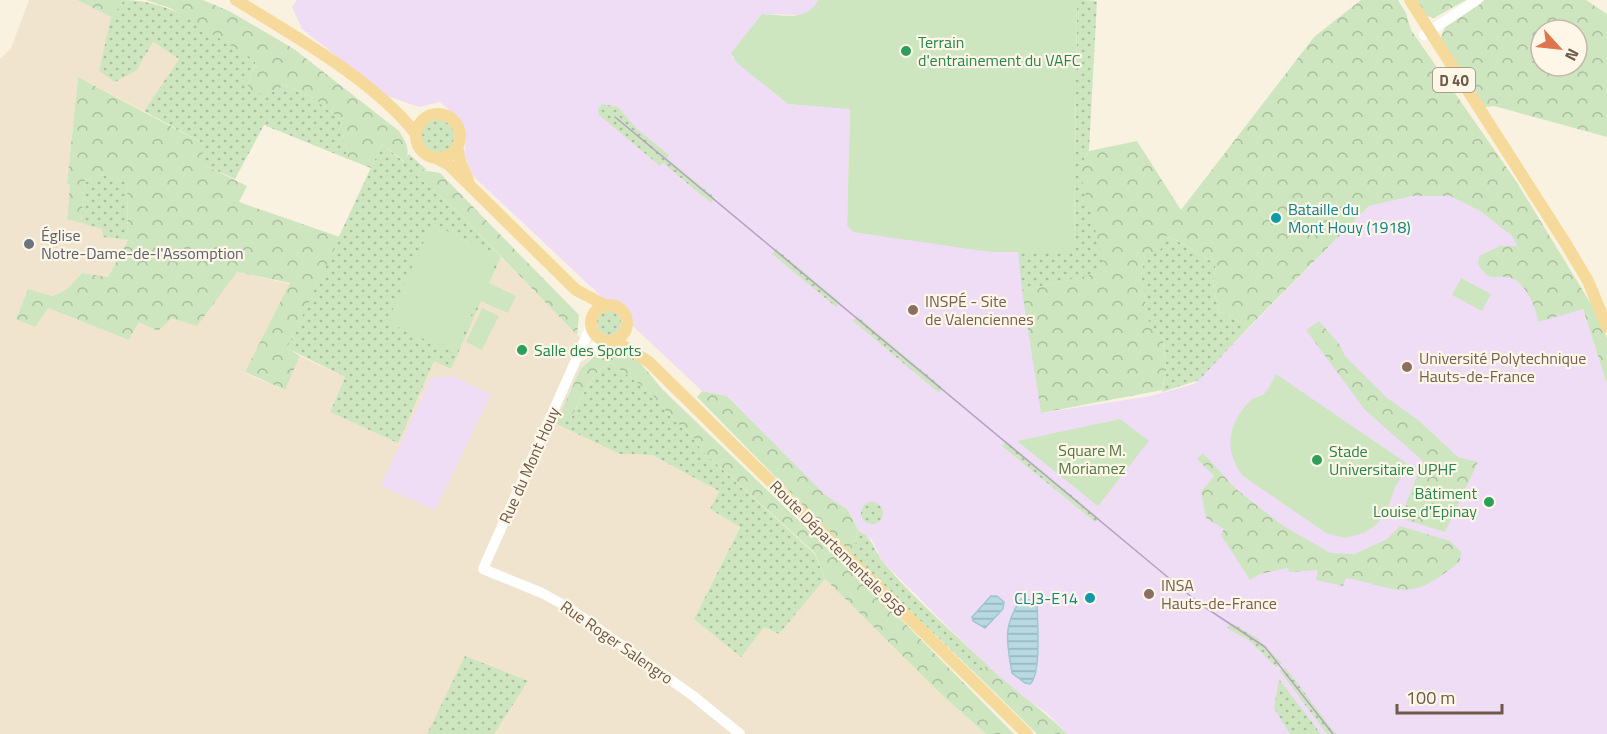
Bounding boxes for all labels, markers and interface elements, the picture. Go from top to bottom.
north arrow [1529,18,1589,78]
place label: Terrain d'entrainement du VAFC [918,30,1081,72]
marker: Terrain d'entrainement du VAFC [899,44,913,58]
text: N [1559,44,1586,65]
road number: D 40 [1433,68,1475,92]
place label: Bataille du Mont Houy (1918) [1288,197,1411,239]
marker: Bataille du Mont Houy (1918) [1269,211,1283,225]
place label: Église Notre-Dame-de-l'Assomption [41,223,244,265]
marker: Église Notre-Dame-de-l'Assomption [22,237,36,251]
place label: INSPÉ - Site de Valenciennes [925,289,1034,331]
marker: INSPÉ - Site de Valenciennes [906,303,920,317]
place label: Salle des Sports [534,338,641,362]
marker: Salle des Sports [515,343,529,357]
place label: Université Polytechnique Hauts-de-France [1419,346,1586,388]
marker: Université Polytechnique Hauts-de-France [1400,360,1414,374]
street label: Rue du Mont Houy [493,403,566,527]
park label: Square M. Moriamez [1058,438,1126,480]
place label: Stade Universitaire UPHF [1329,439,1457,481]
marker: Stade Universitaire UPHF [1310,453,1324,467]
street label: Route Départementale 958 [765,475,911,621]
place label: Bâtiment Louise d'Epinay [1373,481,1477,523]
marker: Bâtiment Louise d'Epinay [1482,495,1496,509]
place label: INSA Hauts-de-France [1161,573,1277,615]
place label: CLJ3-E14 [1014,586,1078,610]
marker: INSA Hauts-de-France [1142,587,1156,601]
marker: CLJ3-E14 [1083,591,1097,605]
street label: Rue Roger Salengro [556,594,678,690]
scale bar [1397,677,1502,715]
text: 100 m [1406,684,1455,711]

